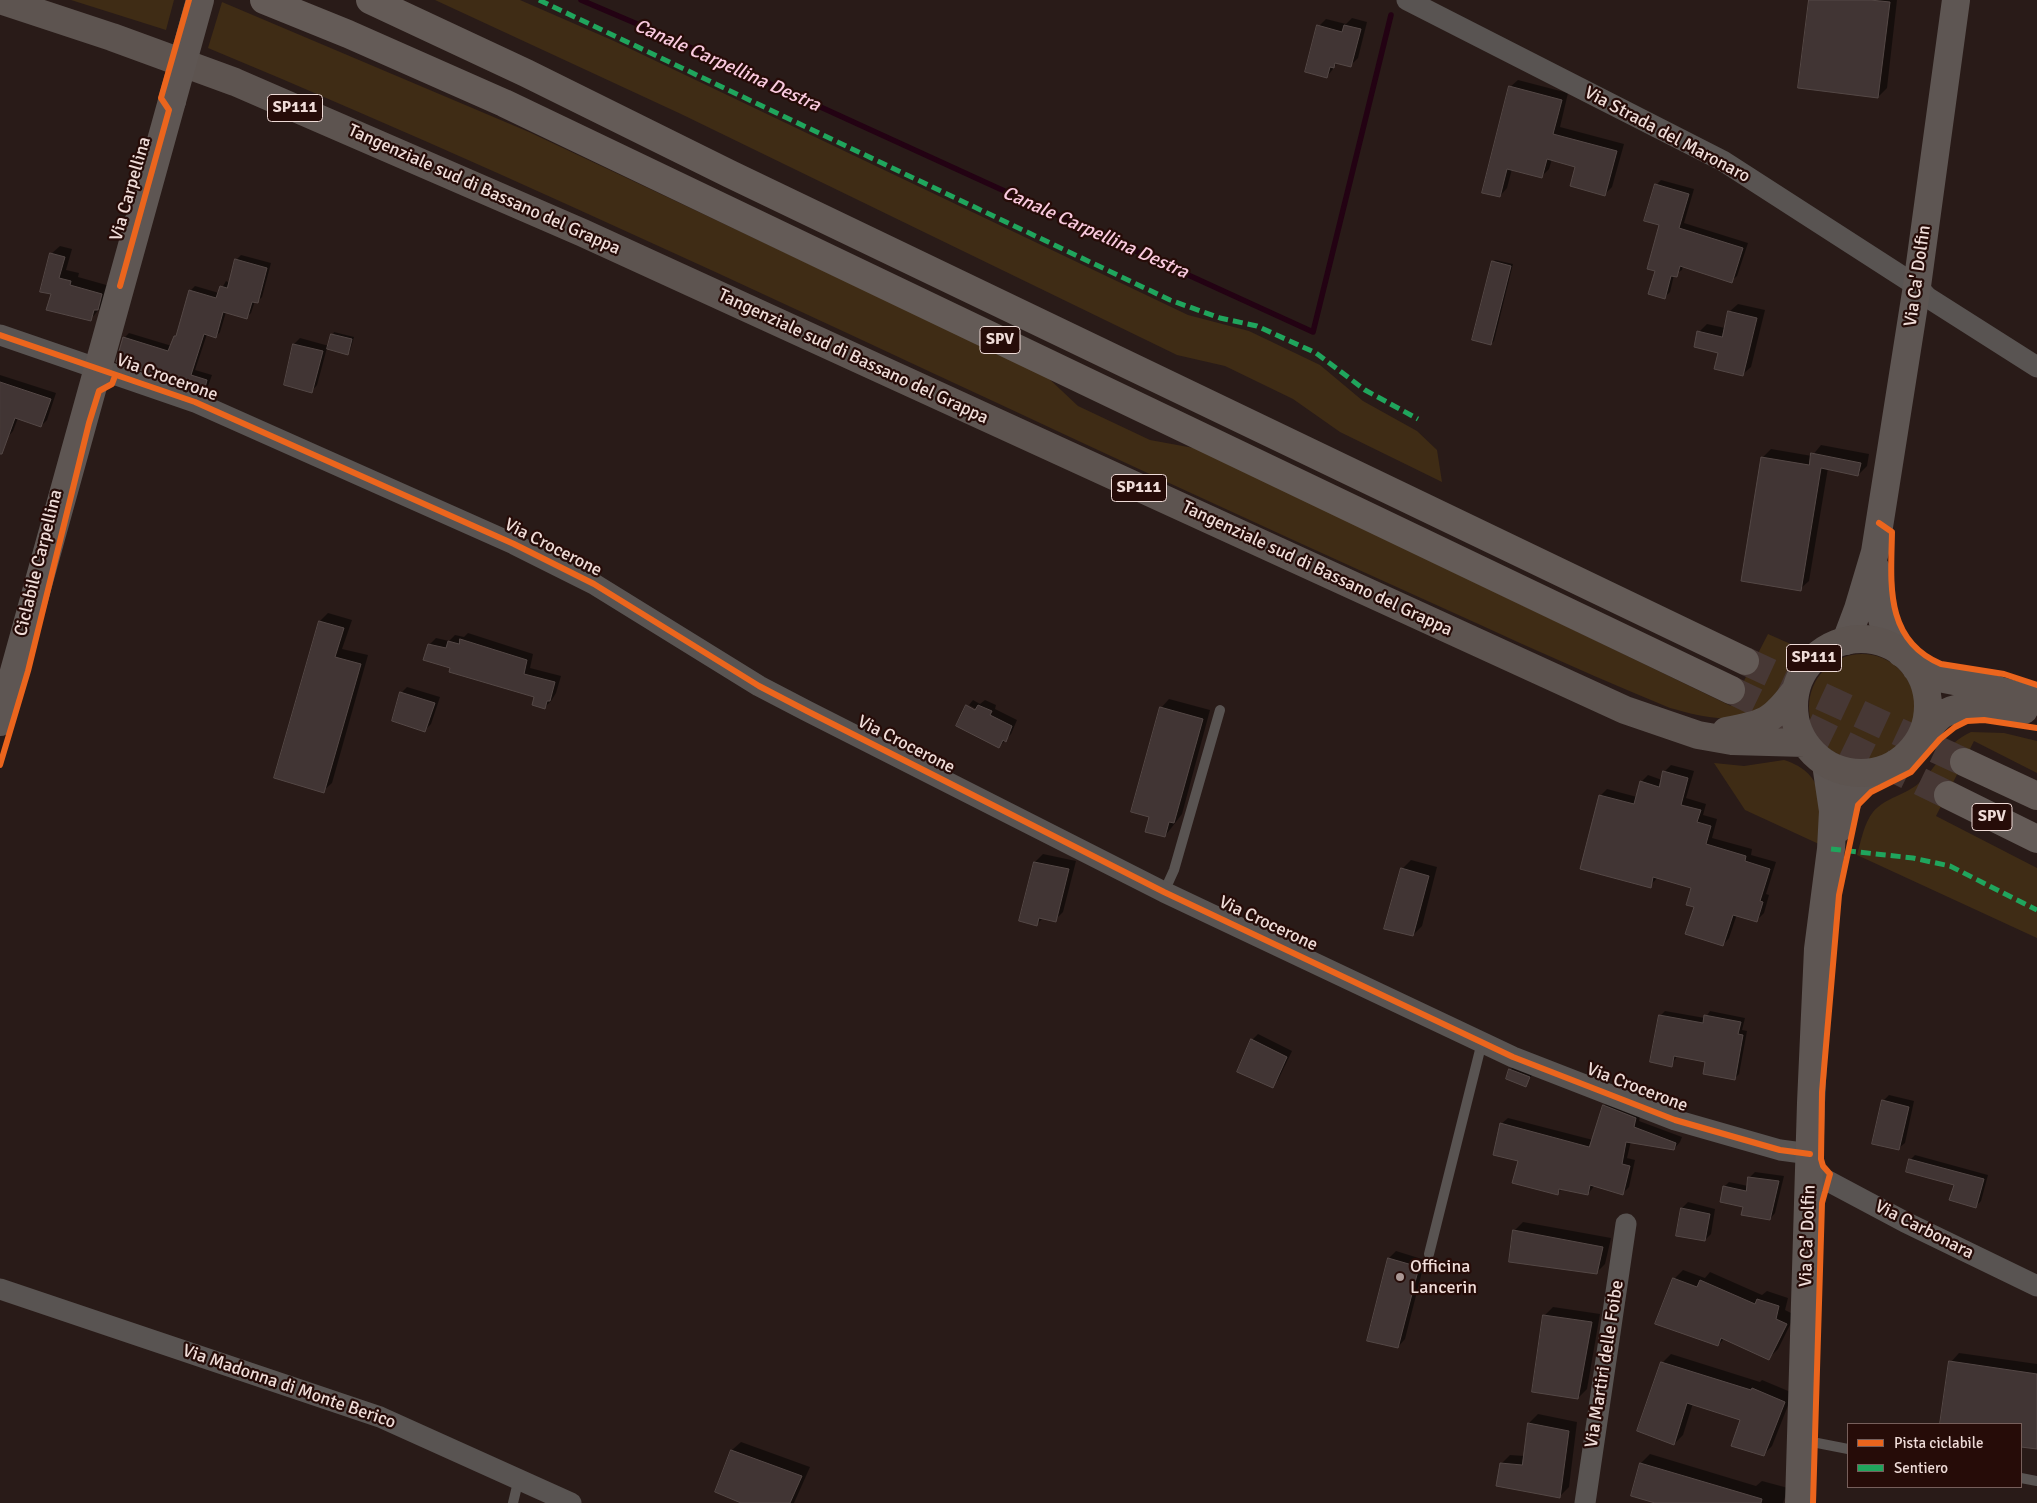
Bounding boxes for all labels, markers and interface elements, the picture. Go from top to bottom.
water label: Canale Carpellina Destra [631,15,823,117]
street label: Via Strada del Maronaro [1580,82,1754,188]
road number: SP111 [268,95,322,122]
street label: Tangenziale sud di Bassano del Grappa [345,120,623,260]
street label: Via Carpellina [106,134,156,244]
water label: Canale Carpellina Destra [999,182,1191,284]
street label: Via Ca' Dolfin [1900,224,1936,328]
street label: Tangenziale sud di Bassano del Grappa [714,285,992,429]
road number: SPV [980,326,1020,354]
street label: Via Crocerone [113,350,221,406]
road number: SP111 [1112,474,1166,502]
street label: Ciclabile Carpellina [10,487,68,639]
street label: Tangenziale sud di Bassano del Grappa [1178,497,1456,641]
street label: Via Crocerone [501,514,605,582]
road number: SP111 [1786,644,1842,671]
street label: Via Crocerone [854,711,958,779]
road number: SPV [1972,804,2012,830]
street label: Via Crocerone [1215,892,1321,956]
street label: Via Crocerone [1583,1059,1691,1117]
street label: Via Ca' Dolfin [1795,1185,1821,1287]
street label: Via Carbonara [1871,1196,1977,1264]
place label: Officina Lancerin [1410,1256,1477,1298]
marker: Officina Lancerin [1394,1271,1406,1283]
street label: Via Martiri delle Foibe [1581,1279,1629,1449]
street label: Via Madonna di Monte Berico [180,1340,398,1434]
legend [1847,1423,2022,1488]
text: Pista ciclabile [1894,1434,1983,1452]
text: Sentiero [1894,1459,1948,1477]

